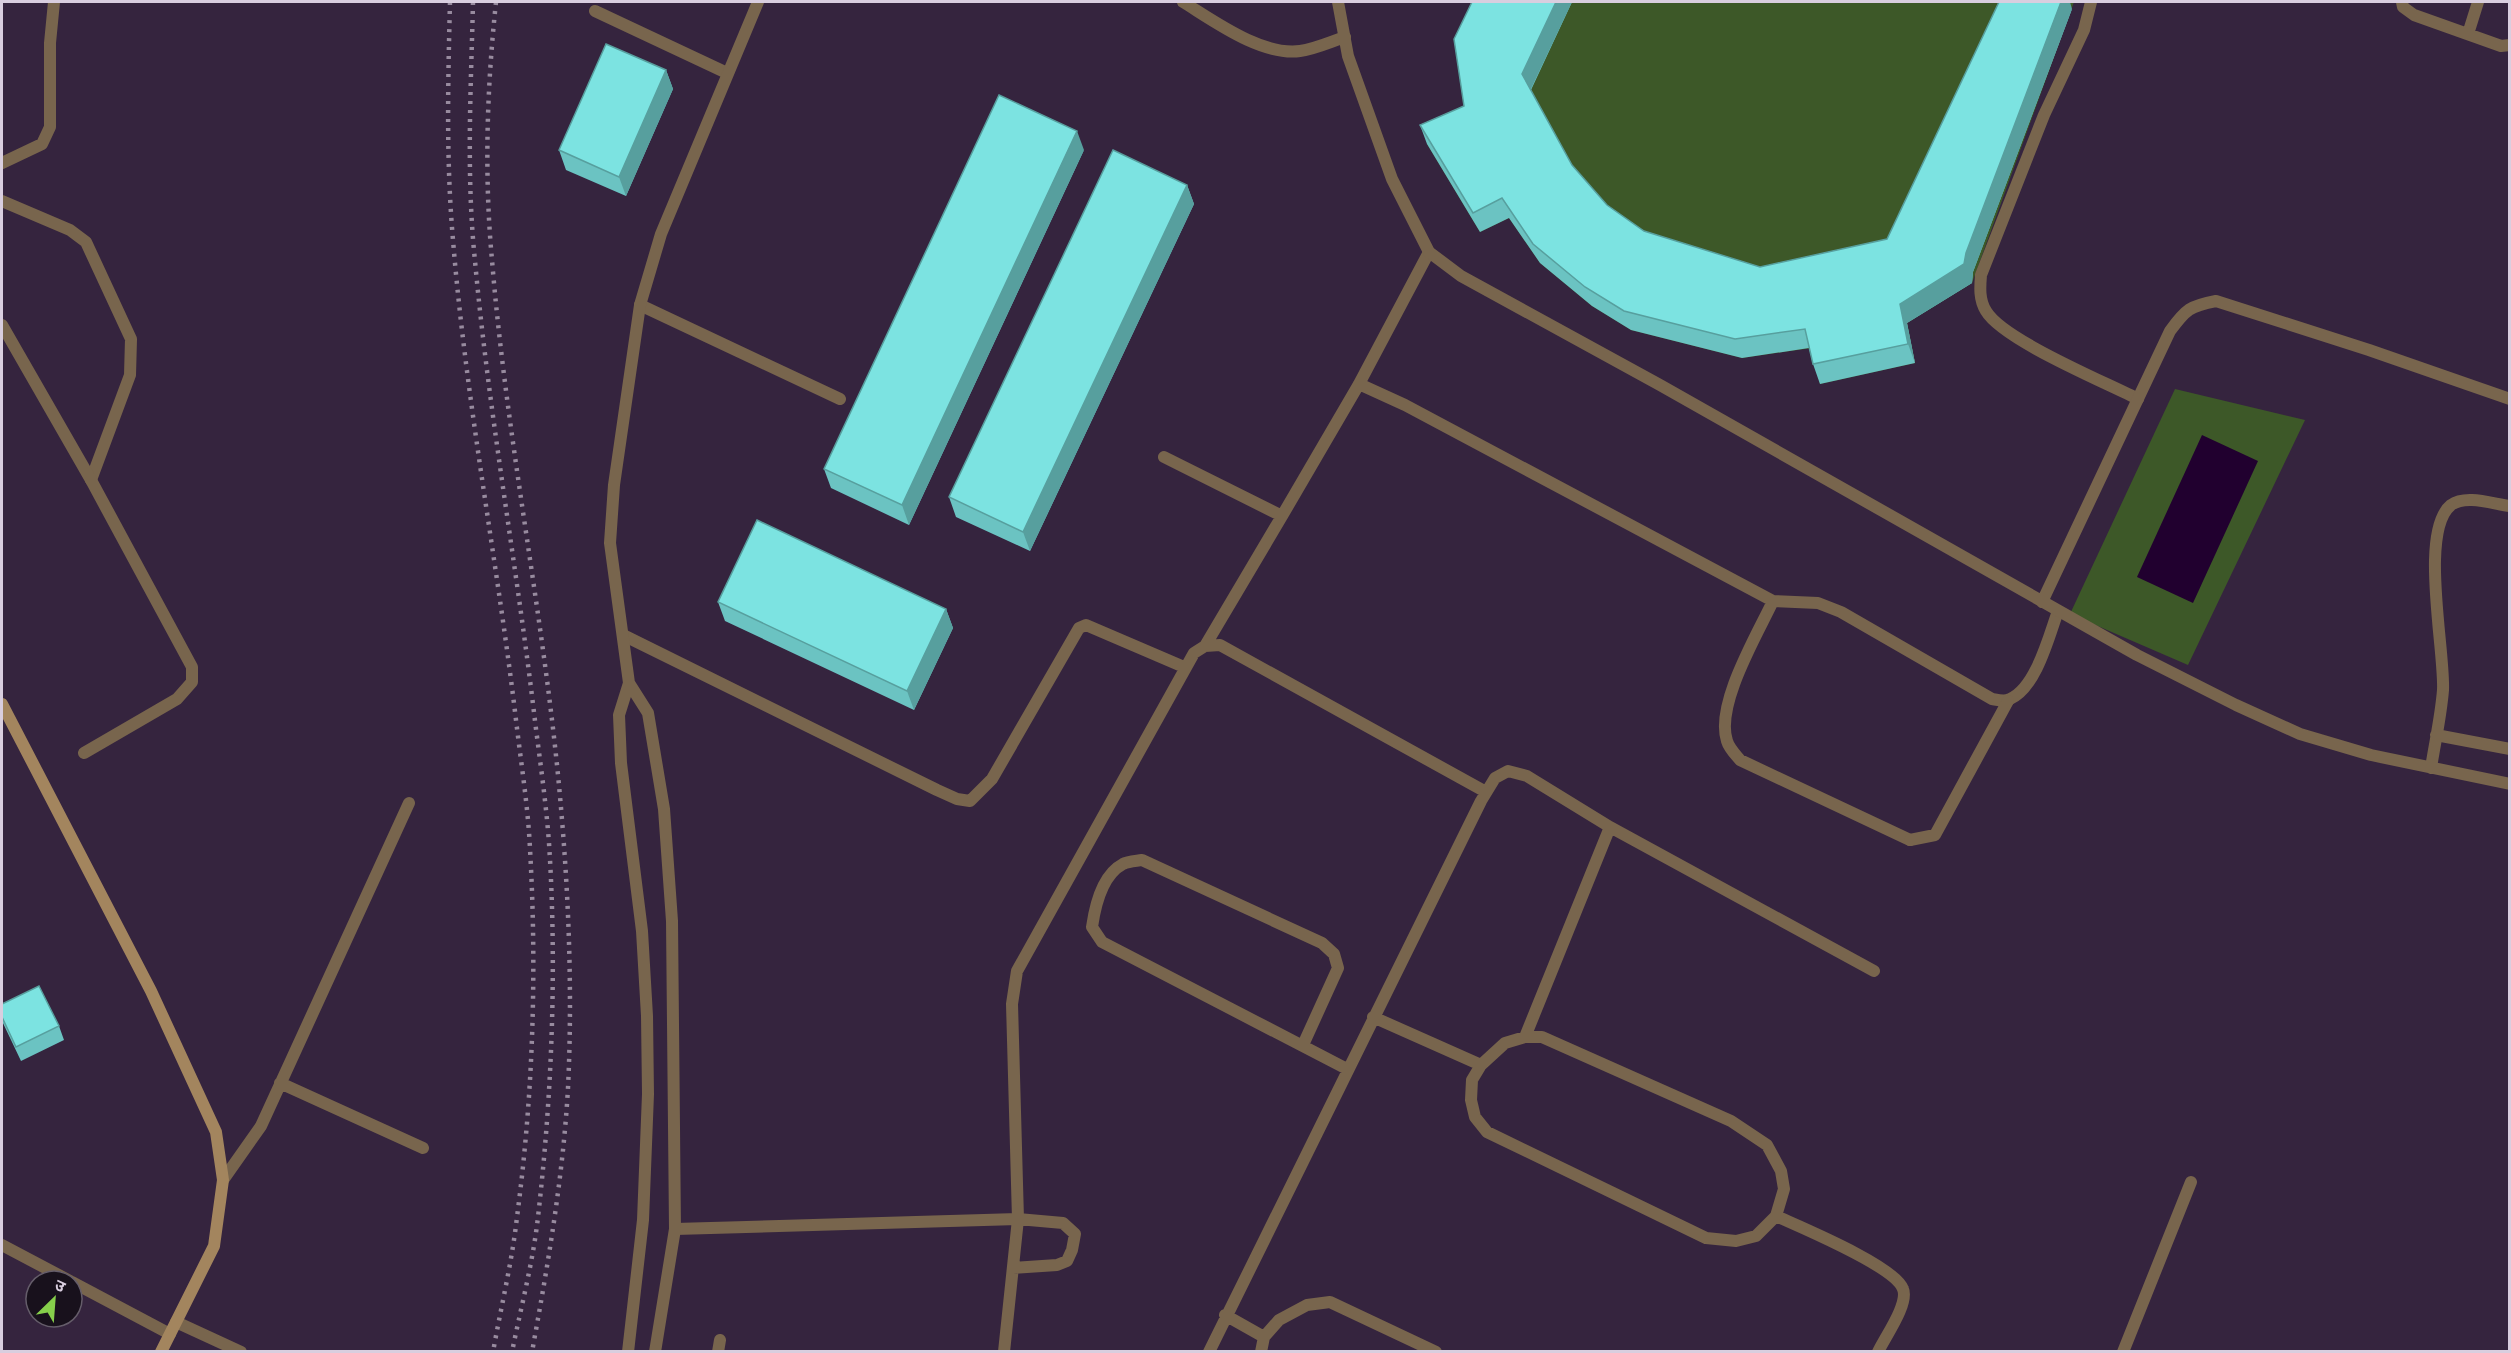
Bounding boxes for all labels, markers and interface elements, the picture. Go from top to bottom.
north arrow [24,1269,84,1329]
text: उ [52,1276,69,1296]

